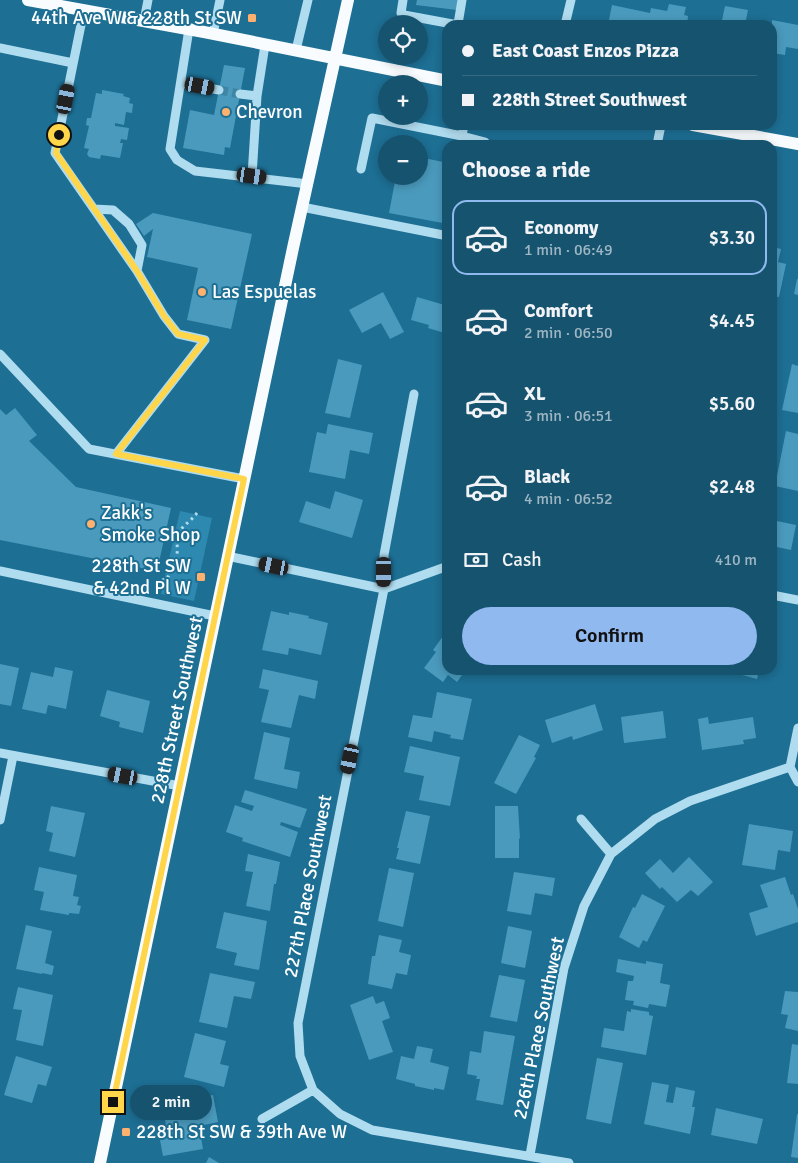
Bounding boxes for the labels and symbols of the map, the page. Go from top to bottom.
place label: 44th Ave W & 228th St SW [31,6,242,30]
marker: 44th Ave W & 228th St SW [246,12,258,24]
car [183,76,216,96]
car [55,83,76,115]
place label: Chevron [236,100,303,124]
marker: Chevron [220,106,232,118]
route start [48,124,70,146]
car [236,166,267,186]
place label: Las Espuelas [212,280,316,304]
marker: Las Espuelas [196,286,208,298]
place label: Zakk's Smoke Shop [101,501,200,547]
marker: Zakk's Smoke Shop [85,518,97,530]
place label: 228th St SW & 42nd Pl W [91,554,191,600]
car [257,556,290,576]
car [376,557,391,587]
marker: 228th St SW & 42nd Pl W [195,571,207,583]
street label: 228th Street Southwest [145,614,209,806]
car [339,743,360,775]
car [106,766,139,786]
street label: 227th Place Southwest [278,792,338,980]
street label: 226th Place Southwest [508,934,570,1121]
callout: 2 min [130,1084,213,1120]
route end [102,1091,124,1113]
place label: 228th St SW & 39th Ave W [136,1120,347,1144]
marker: 228th St SW & 39th Ave W [120,1126,132,1138]

